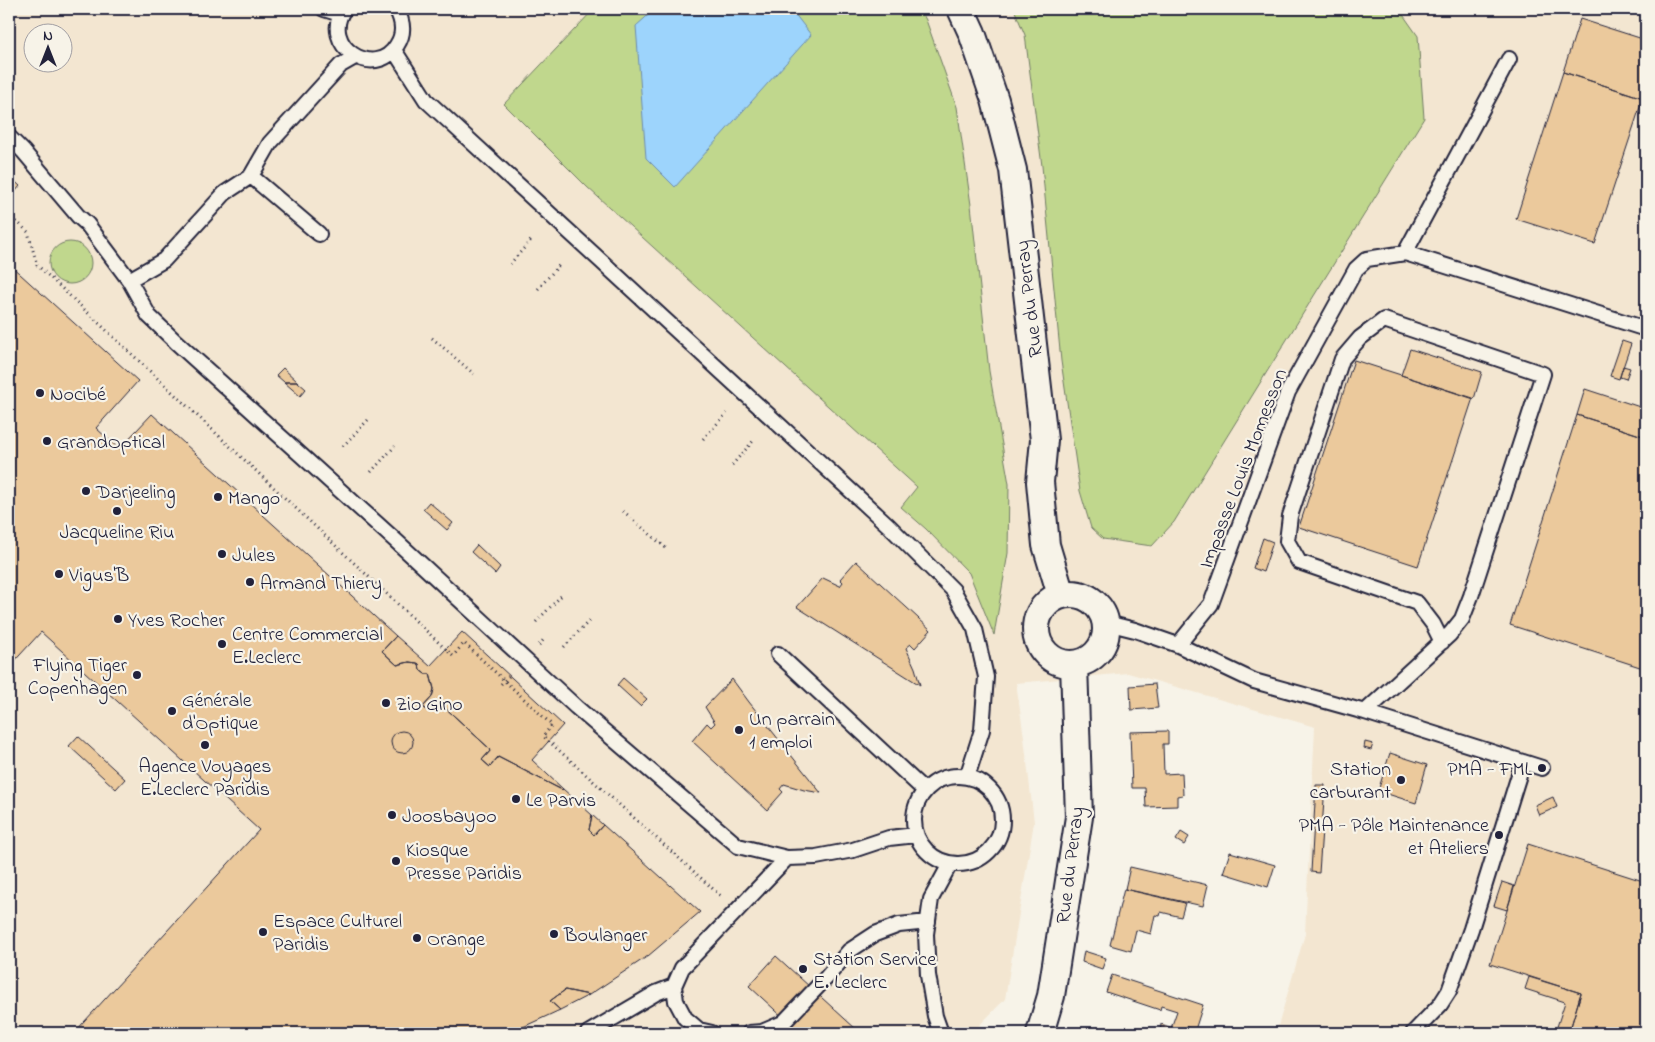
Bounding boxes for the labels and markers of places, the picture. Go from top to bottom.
place label: Nocibé [50,381,106,410]
marker: Nocibé [34,387,46,399]
place label: GrandOptical [57,429,165,458]
marker: GrandOptical [41,435,53,447]
place label: Darjeeling [95,479,175,509]
marker: Darjeeling [80,485,92,497]
place label: Mango [228,485,280,515]
marker: Mango [212,491,224,503]
marker: Jacqueline Riu [111,505,123,517]
place label: Jacqueline Riu [60,519,174,548]
place label: Jules [232,542,276,571]
marker: Jules [216,548,228,560]
place label: Vigus'B [68,562,129,592]
marker: Vigus'B [53,568,65,580]
place label: Armand Thiery [260,570,382,599]
marker: Armand Thiery [244,576,256,588]
place label: Yves Rocher [128,607,225,636]
marker: Yves Rocher [112,613,124,625]
place label: Centre Commercial E.Leclerc [232,621,383,673]
marker: Centre Commercial E.Leclerc [216,638,228,650]
place label: Flying Tiger Copenhagen [28,652,128,705]
marker: Flying Tiger Copenhagen [131,669,143,681]
place label: Générale d'Optique [182,687,258,739]
place label: Zio Gino [396,691,463,720]
marker: Zio Gino [380,697,392,709]
marker: Générale d'Optique [166,705,178,717]
place label: Un parrain 1 emploi [749,706,835,758]
marker: Un parrain 1 emploi [733,724,745,736]
marker: Agence Voyages E.Leclerc Paridis [199,739,211,751]
place label: Agence Voyages E.Leclerc Paridis [139,753,271,805]
place label: Station carburant [1310,756,1391,808]
place label: PMA - FML [1447,756,1533,785]
marker: PMA - FML [1536,762,1548,774]
marker: Station carburant [1395,774,1407,786]
place label: Le Parvis [526,787,596,816]
marker: Le Parvis [510,793,522,805]
place label: Joosbayoo [402,803,497,832]
marker: Joosbayoo [386,809,398,821]
place label: PMA - Pôle Maintenance et Ateliers [1299,812,1489,864]
marker: PMA - Pôle Maintenance et Ateliers [1493,829,1505,841]
place label: Kiosque Presse Paridis [406,837,522,889]
marker: Kiosque Presse Paridis [390,855,402,867]
place label: Espace Culturel Paridis [273,908,402,960]
place label: Boulanger [563,922,648,952]
marker: Espace Culturel Paridis [257,926,269,938]
place label: Orange [427,926,485,956]
marker: Boulanger [548,928,560,940]
marker: Orange [411,932,423,944]
place label: Station Service E. Leclerc [813,946,936,998]
marker: Station Service E. Leclerc [797,963,809,975]

